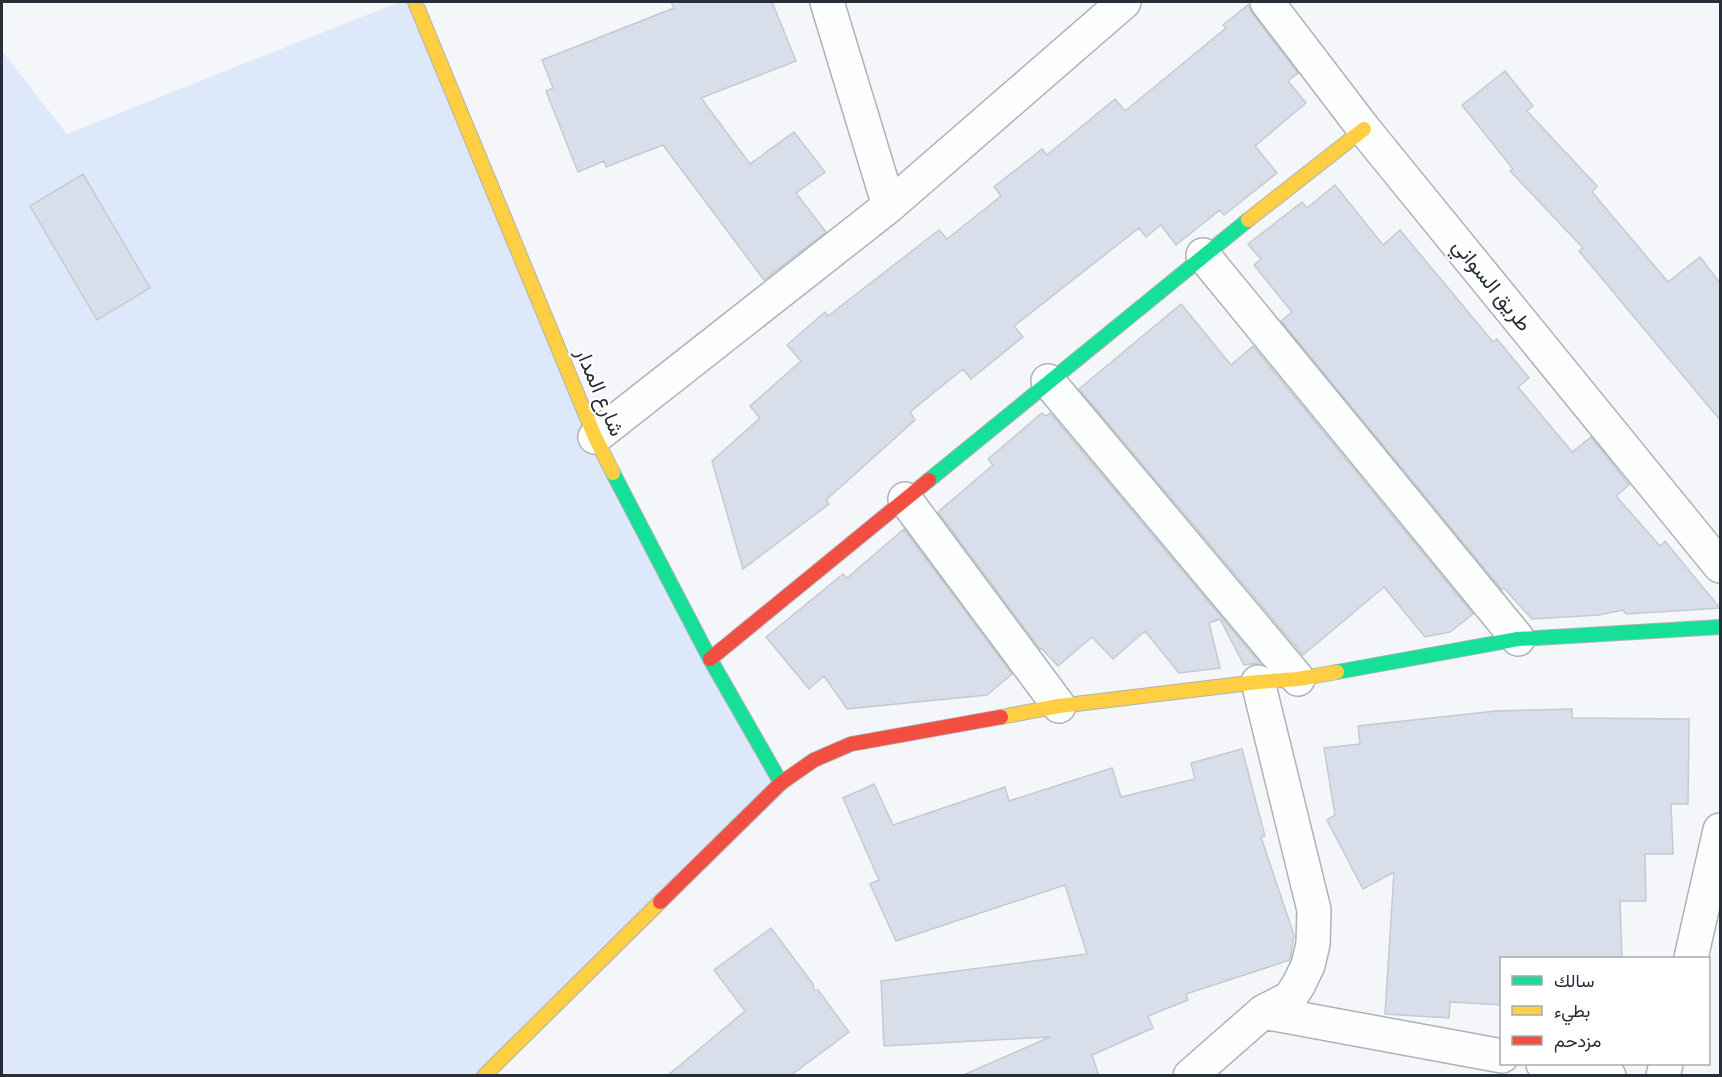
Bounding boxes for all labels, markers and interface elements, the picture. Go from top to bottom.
street label: طريق السواني [1444,233,1537,339]
street label: شارع المدار [569,343,630,440]
legend [1500,957,1710,1065]
text: سالك [1554,970,1594,992]
text: بطيء [1554,1000,1590,1026]
text: مزدحم [1554,1030,1601,1053]

